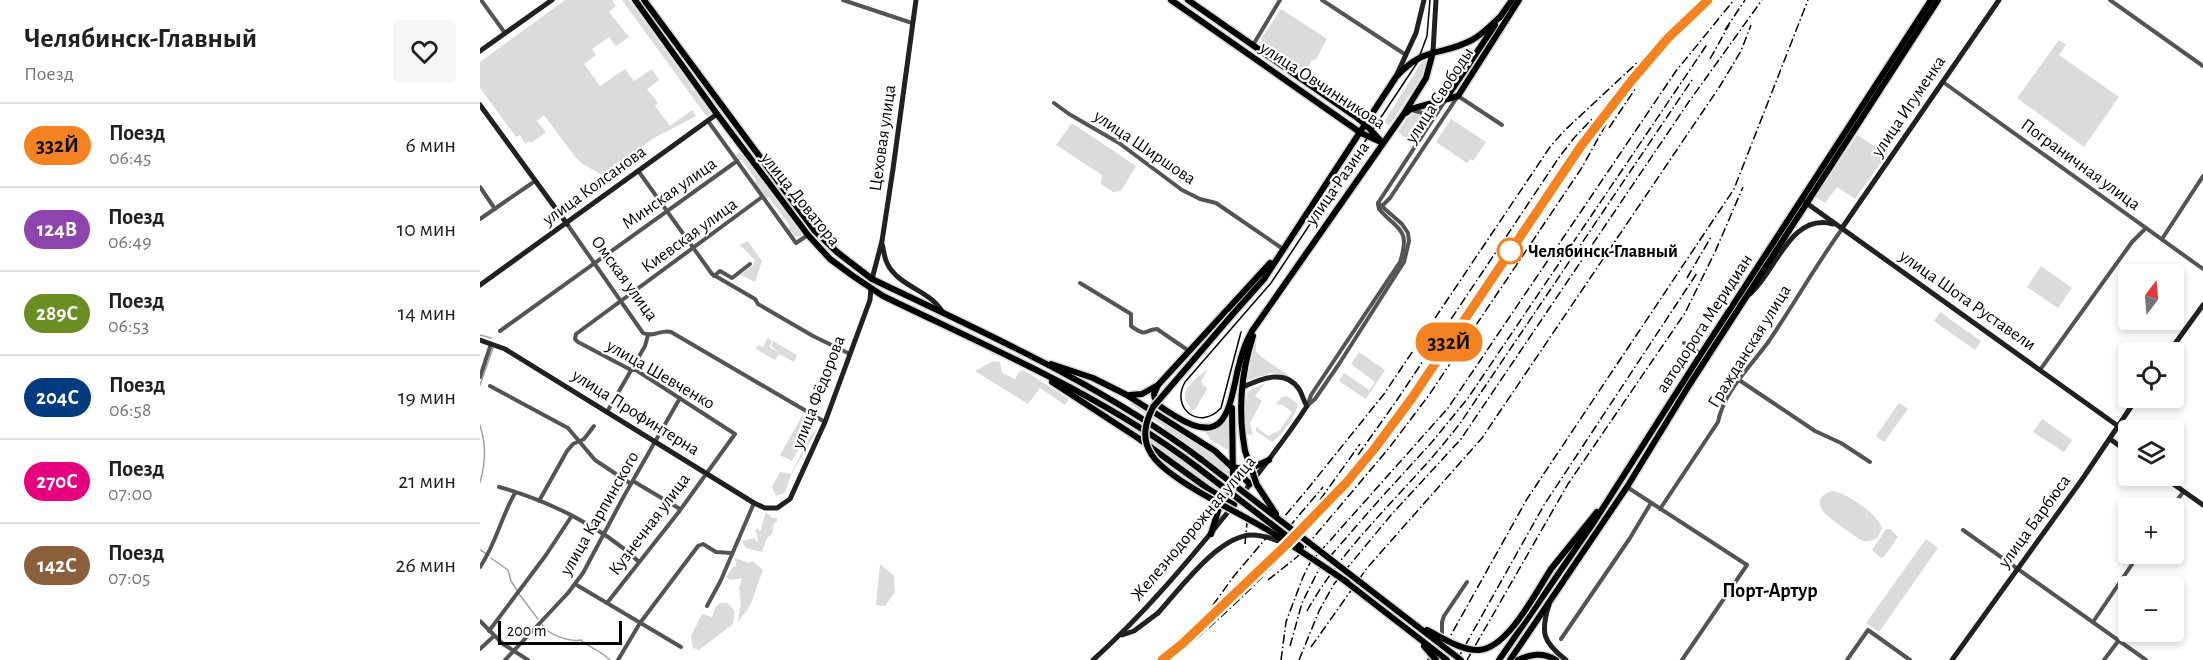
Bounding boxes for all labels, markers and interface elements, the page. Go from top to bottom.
button: heart [393,20,456,83]
text: Челябинск-Главный [24,25,257,53]
street label: улица Овчинникова [1256,38,1388,133]
street label: улица Свободы [1401,44,1477,147]
street label: улица Игуменка [1868,53,1949,161]
text: Поезд [24,64,74,84]
street label: Цеховая улица [867,84,899,193]
street label: улица Ширшова [1089,107,1199,188]
street label: Пограничная улица [2017,116,2143,214]
text: Поезд [109,122,165,144]
text: 6 мин [405,134,456,156]
text: 332Й [36,135,79,156]
street label: улица Разина [1302,139,1373,229]
street label: улица Колсанова [539,142,650,230]
text: 06:45 [109,148,151,168]
street label: улица Доватора [756,149,843,250]
street label: Минская улица [619,155,720,233]
street label: Киевская улица [638,195,741,277]
text: Поезд [108,206,164,228]
text: 10 мин [397,218,456,240]
text: 124В [37,219,77,240]
text: 06:49 [108,232,152,252]
street label: Омская улица [587,233,661,325]
marker: Челябинск-Главный [1497,238,1523,264]
place label: Челябинск-Главный [1528,243,1678,261]
street label: улица Шота Руставели [1895,246,2039,355]
street label: автодорога Меридиан [1653,251,1756,396]
north arrow [2118,264,2184,330]
map controls [2118,264,2184,642]
street label: Гражданская улица [1705,282,1795,411]
text: Поезд [108,290,164,312]
text: 14 мин [398,302,456,324]
text: 289С [36,303,78,324]
text: 06:53 [108,316,149,336]
line badge: 332Й [1407,322,1491,362]
text: 332Й [1428,332,1470,353]
street label: улица Фёдорова [789,333,849,452]
street label: улица Шевченко [602,336,718,413]
button: locate [2118,342,2184,408]
street label: улица Профинтерна [568,366,702,459]
text: Поезд [109,374,165,396]
text: 19 мин [398,386,456,408]
text: 204С [36,387,79,408]
text: 06:58 [109,400,151,420]
button: layers [2118,420,2184,486]
street label: улица Карпинского [557,449,643,579]
street label: Железнодорожная улица [1128,453,1260,605]
text: Поезд [108,458,164,480]
text: 21 мин [398,470,456,492]
street label: Кузнечная улица [606,470,694,579]
text: 270С [36,471,78,492]
street label: улица Барбюса [1994,471,2074,572]
text: 07:00 [108,484,153,504]
button: + [2118,498,2184,564]
text: Поезд [108,542,164,564]
text: 26 мин [395,554,456,576]
text: 142С [37,555,77,576]
text: 07:05 [108,568,150,588]
button: − [2118,576,2184,642]
district label: Порт-Артур [1722,581,1818,601]
scale bar [498,618,622,646]
text: 200 m [507,623,547,639]

